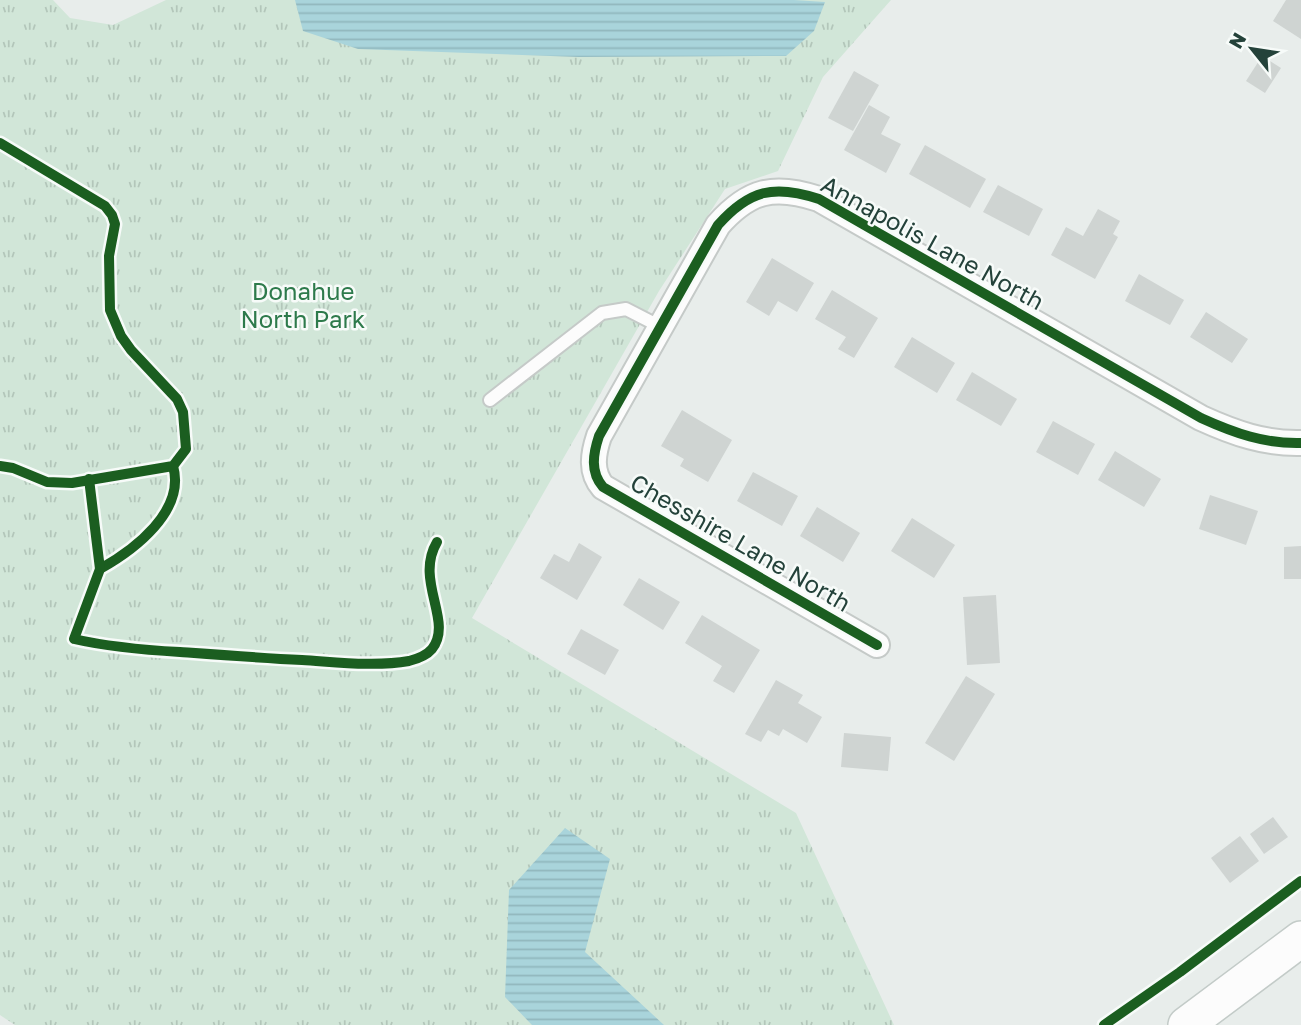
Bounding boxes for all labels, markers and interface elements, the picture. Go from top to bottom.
north arrow [1217,14,1287,84]
text: N [1223,28,1250,52]
street label: Annapolis Lane North [817,169,1049,315]
park label: Donahue North Park [241,276,365,333]
street label: Chesshire Lane North [626,467,856,617]

